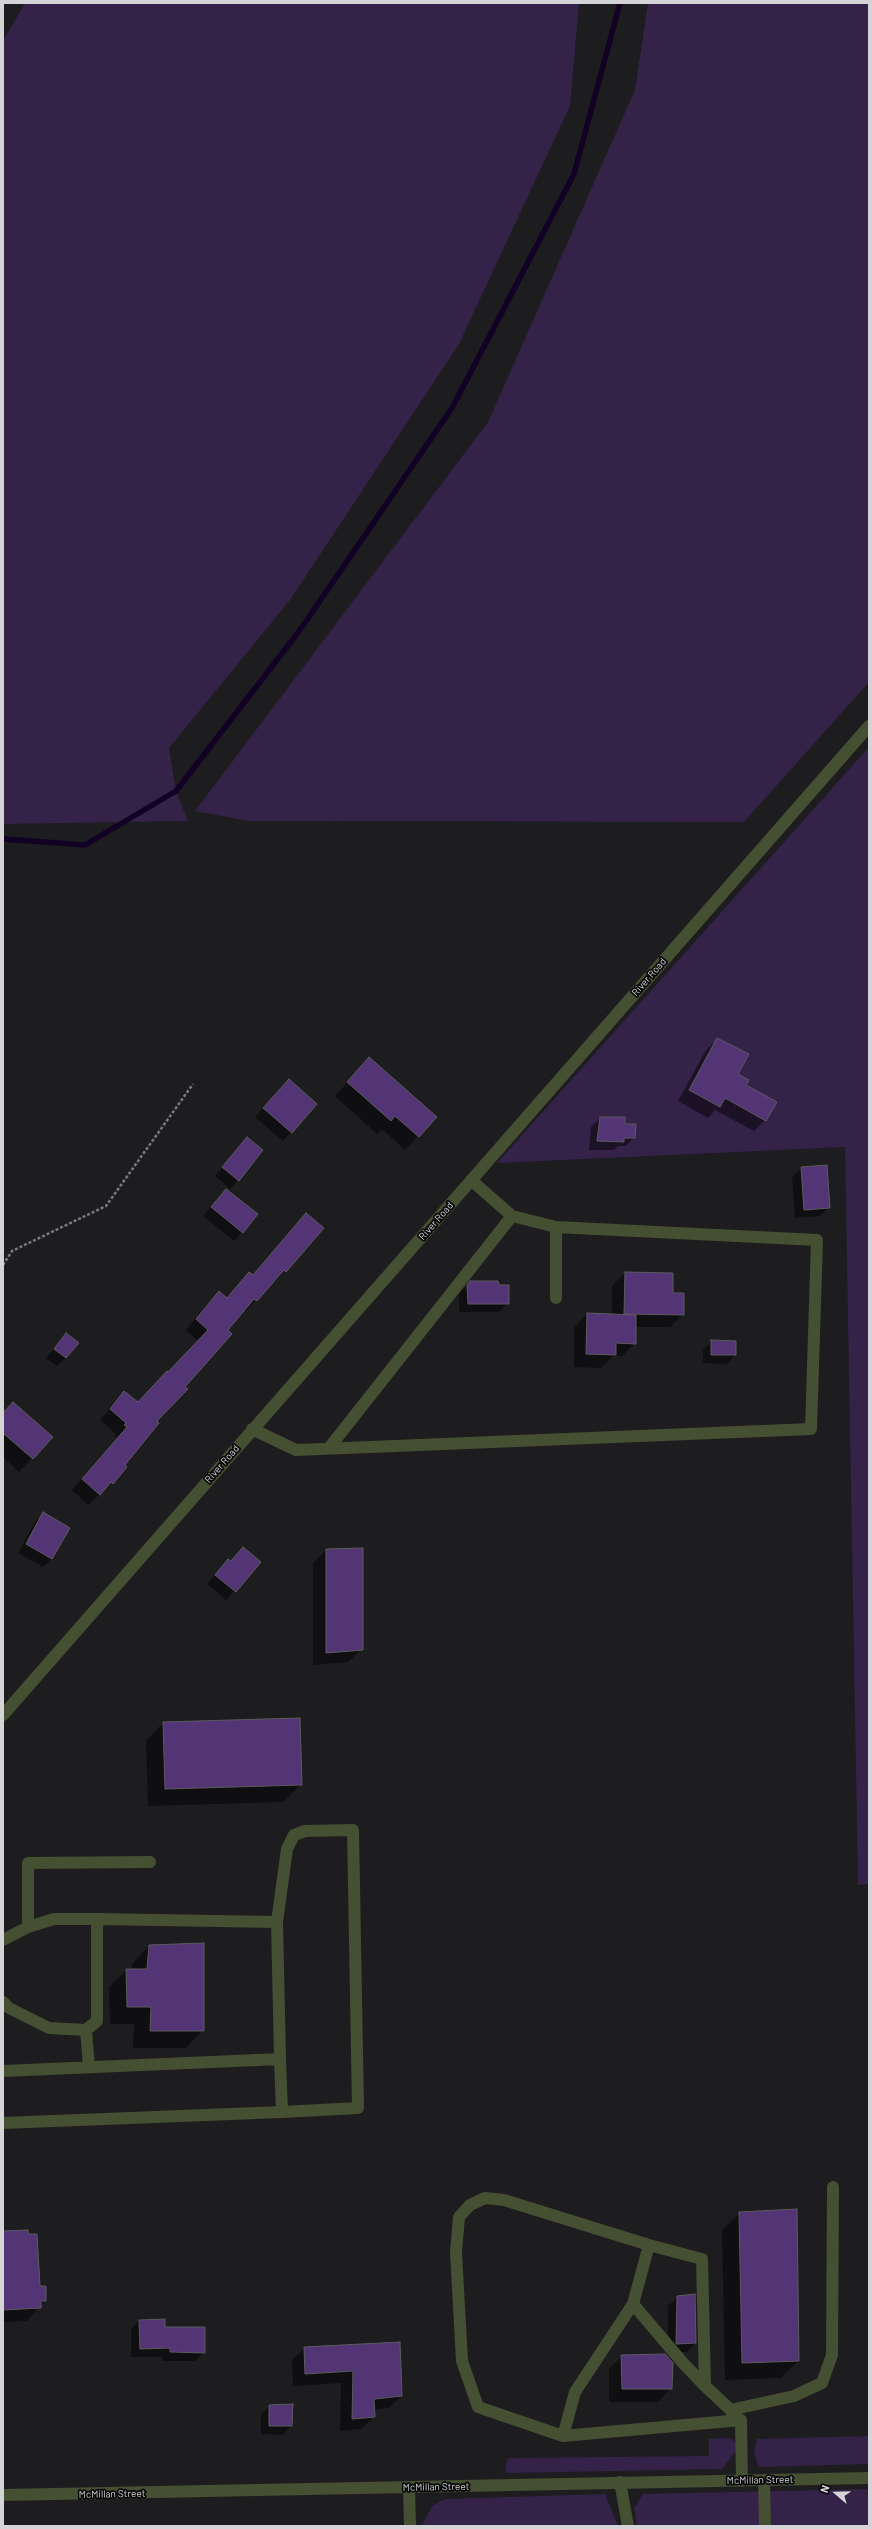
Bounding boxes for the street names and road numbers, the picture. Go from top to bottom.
street label: River Road [629,956,669,998]
street label: River Road [416,1200,456,1242]
street label: River Road [202,1443,242,1485]
street label: McMillan Street [727,2473,793,2487]
street label: McMillan Street [403,2480,469,2494]
street label: McMillan Street [79,2487,145,2501]

